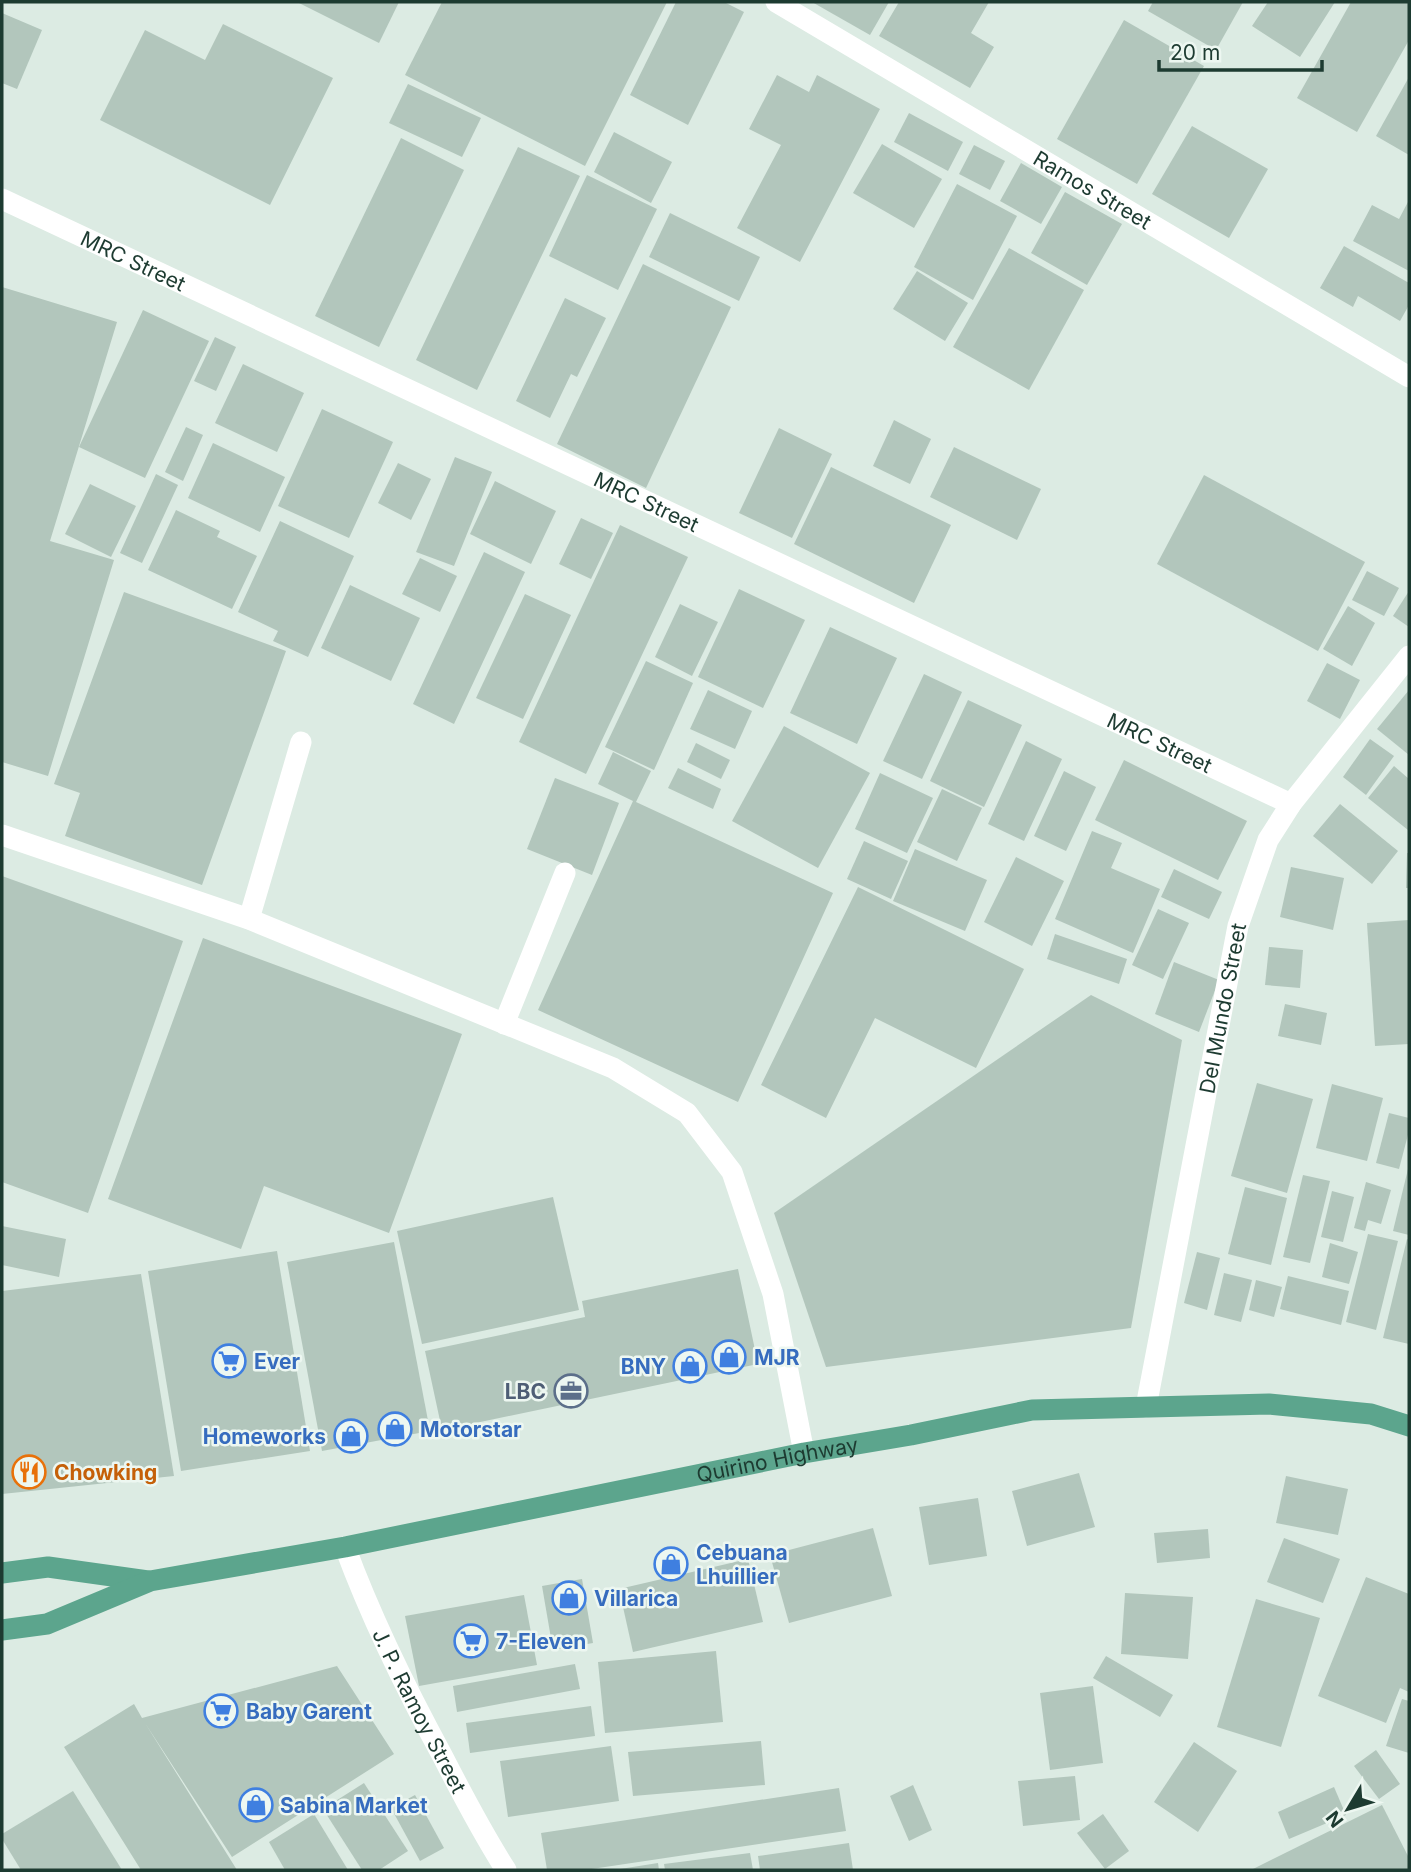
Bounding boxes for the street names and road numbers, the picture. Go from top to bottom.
street label: Ramos Street [1029,145,1156,234]
street label: MRC Street [77,225,190,296]
street label: MRC Street [590,466,703,537]
street label: MRC Street [1103,707,1216,778]
street label: Del Mundo Street [1194,921,1251,1095]
street label: Quirino Highway [694,1432,860,1487]
street label: J. P. Ramoy Street [368,1625,472,1797]

